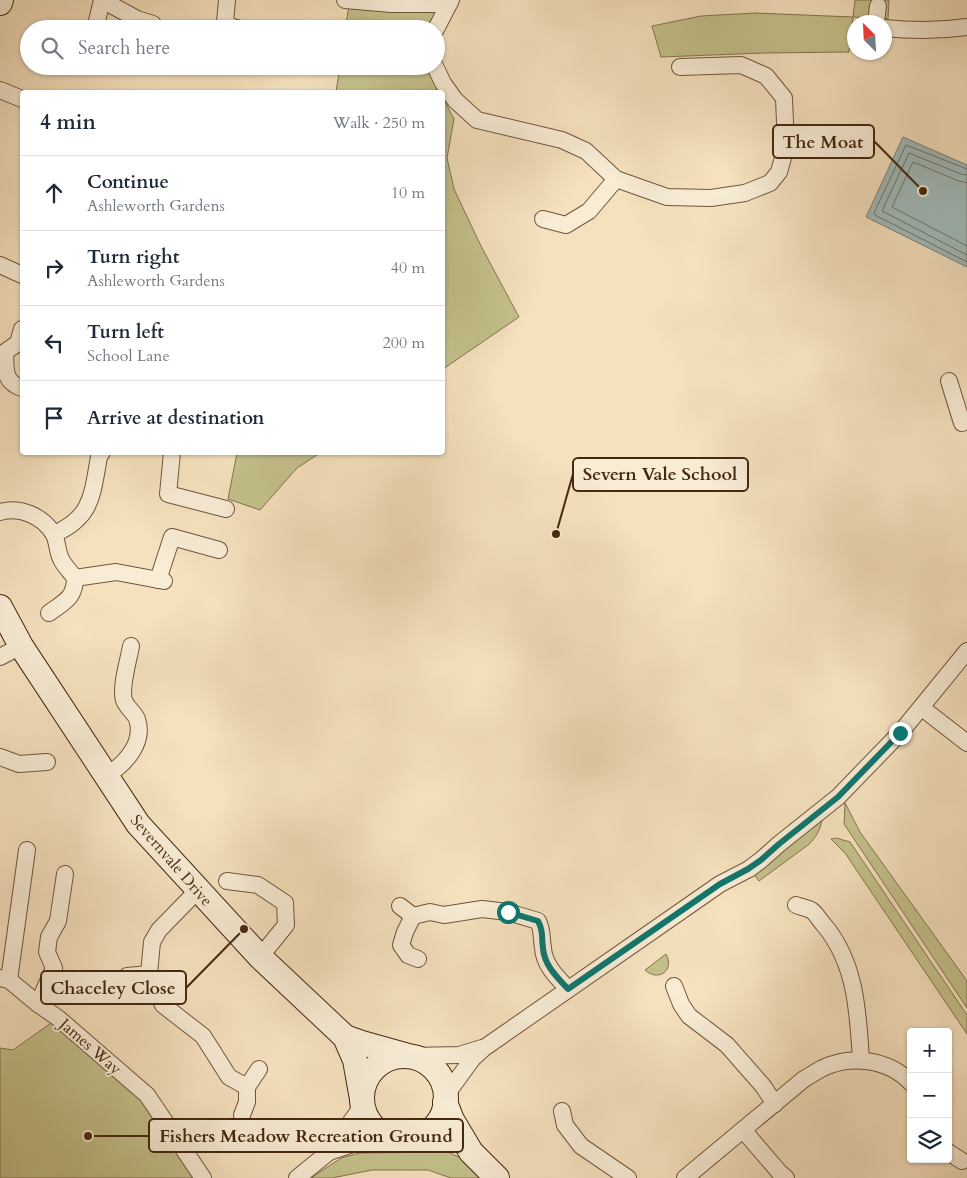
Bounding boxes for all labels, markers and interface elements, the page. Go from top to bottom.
north arrow [847,15,892,60]
search box [20,20,445,75]
icon: search [38,34,66,62]
text: Search here [78,35,170,61]
text: 4 min [40,108,96,137]
text: Walk · 250 m [333,112,425,134]
callout: The Moat [773,125,874,158]
text: The Moat [783,130,864,155]
text: Continue [87,169,169,195]
icon: ahead [40,179,68,207]
text: 10 m [391,182,425,204]
text: Ashleworth Gardens [87,195,225,217]
text: Turn right [87,244,179,270]
icon: right [40,254,68,282]
text: 40 m [391,257,425,279]
text: Ashleworth Gardens [87,270,225,292]
text: Turn left [87,319,164,345]
icon: left [40,329,68,357]
text: 200 m [383,332,425,354]
text: School Lane [87,345,170,367]
icon: arrive [40,404,68,432]
text: Arrive at destination [87,405,264,431]
callout: Severn Vale School [573,458,748,491]
text: Severn Vale School [583,462,737,487]
route end [889,722,912,745]
street label: Severnvale Drive [125,810,217,911]
route start [497,901,520,924]
callout: Chaceley Close [41,971,186,1004]
text: Chaceley Close [50,976,176,1001]
street label: James Way [53,1012,127,1080]
map controls [907,1028,952,1163]
button: + [907,1028,952,1073]
button: − [907,1073,952,1118]
button: layers [907,1118,952,1163]
callout: Fishers Meadow Recreation Ground [149,1119,463,1152]
text: Fishers Meadow Recreation Ground [159,1124,453,1149]

